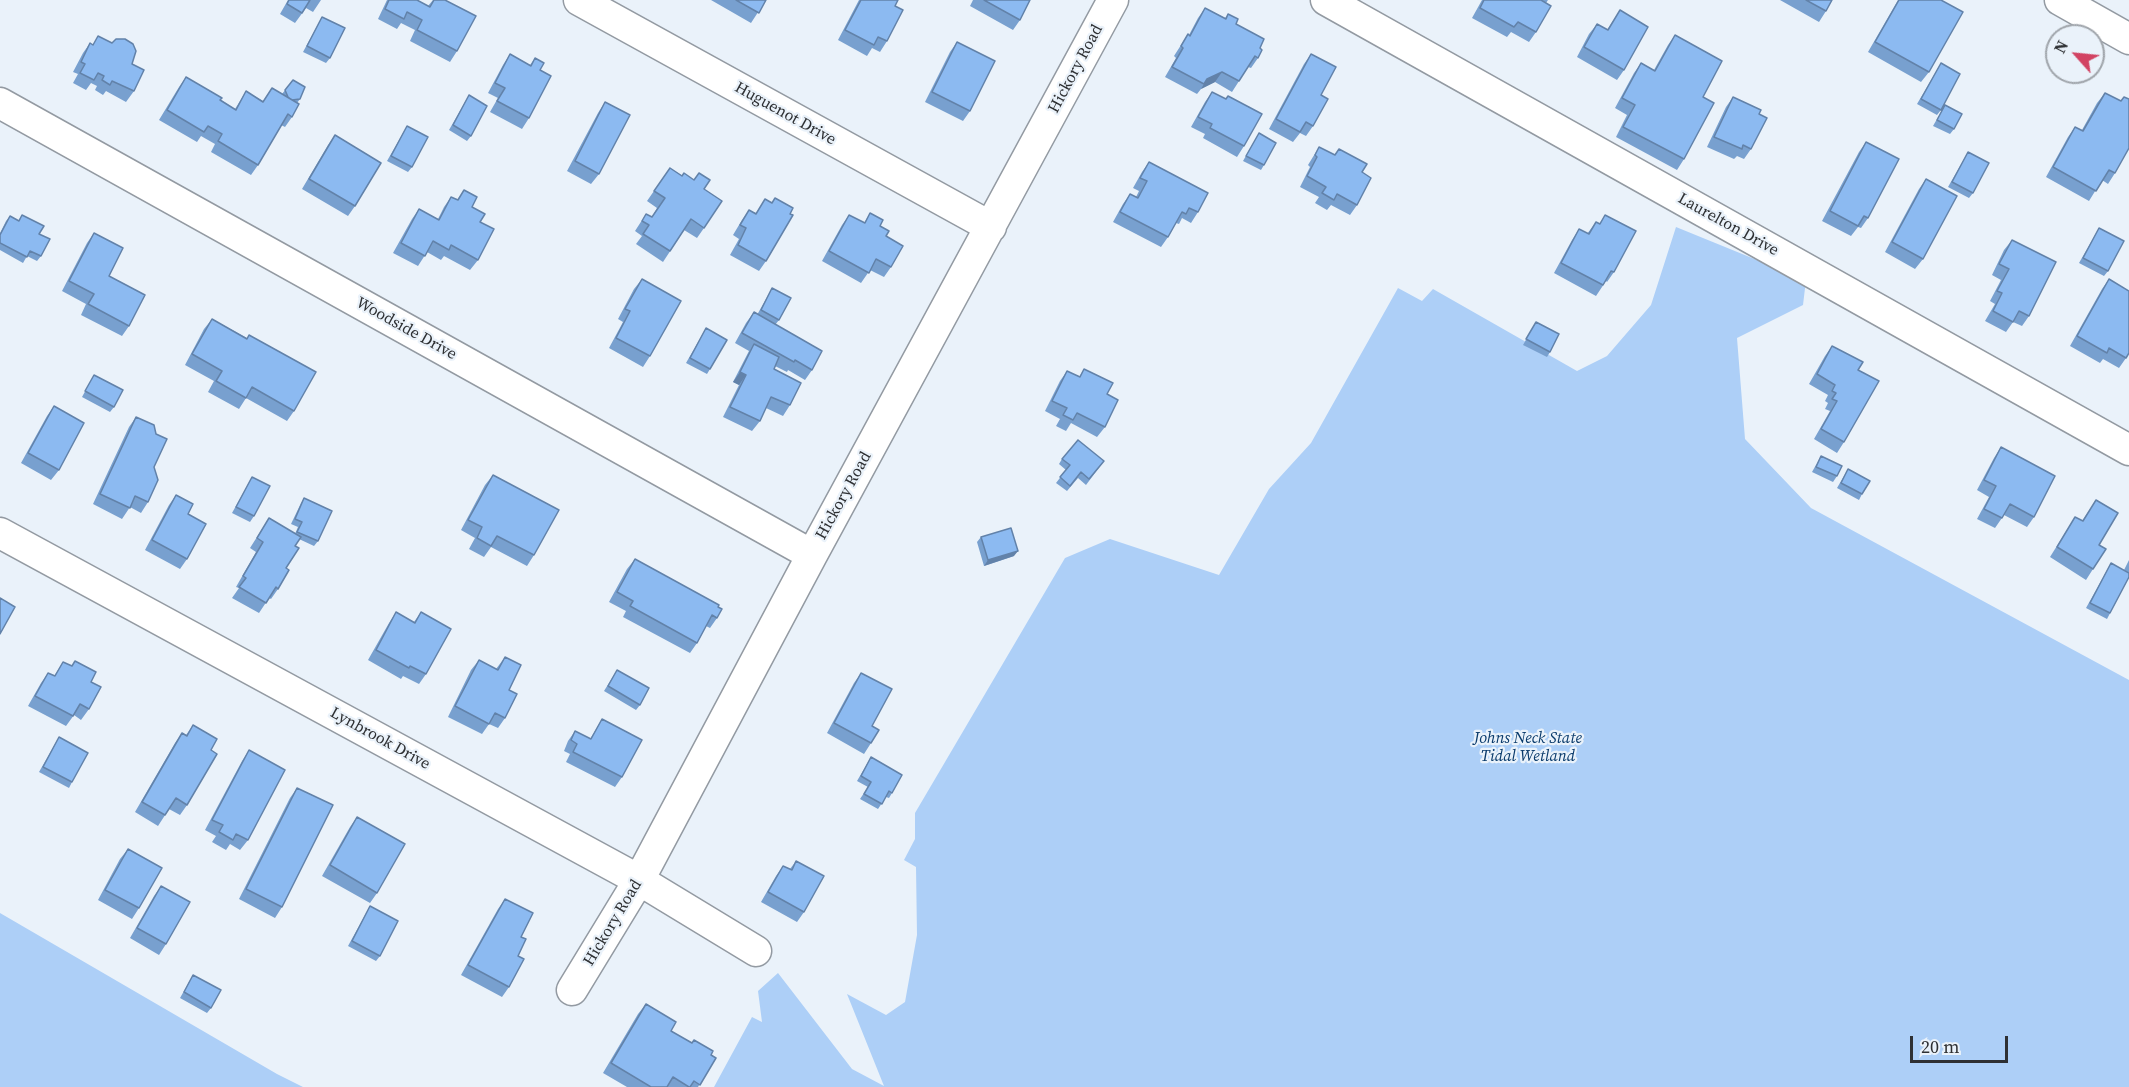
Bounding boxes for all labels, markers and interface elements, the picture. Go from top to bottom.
street label: Hickory Road [1045,22,1107,116]
north arrow [2045,24,2105,84]
text: N [2048,37,2073,57]
street label: Huguenot Drive [731,78,839,150]
street label: Laurelton Drive [1674,189,1782,261]
street label: Woodside Drive [352,293,460,365]
street label: Hickory Road [812,449,876,543]
street label: Lynbrook Drive [327,704,433,774]
park label: Johns Neck State Tidal Wetland [1474,729,1582,767]
street label: Hickory Road [580,876,646,970]
scale bar [1913,1024,2010,1062]
text: 20 m [1921,1034,1959,1059]

